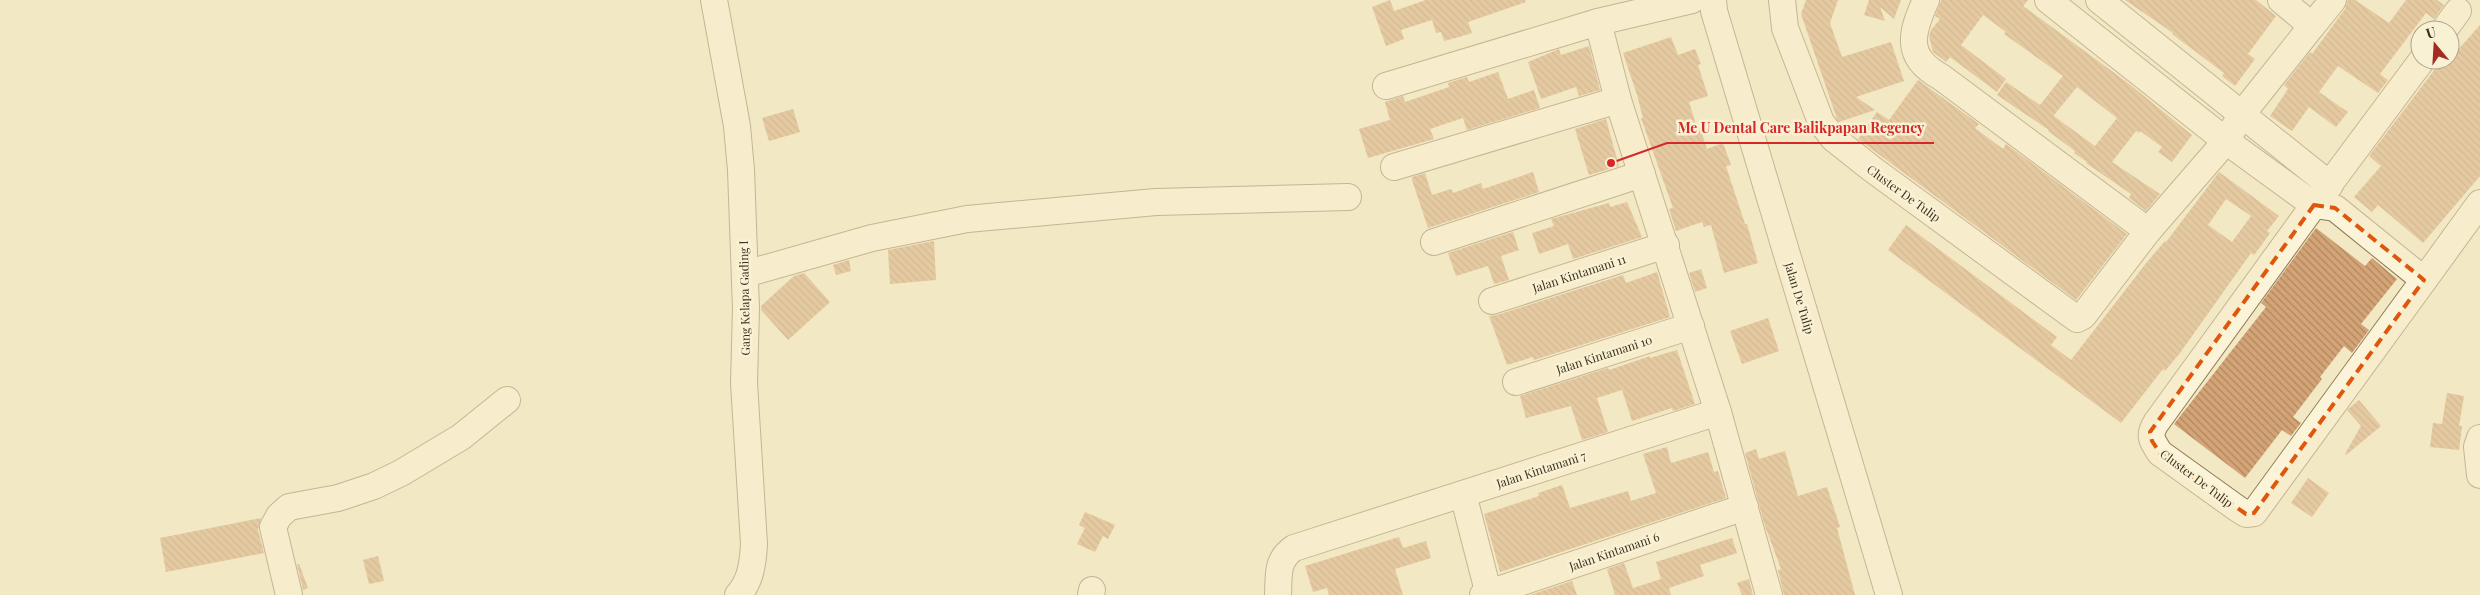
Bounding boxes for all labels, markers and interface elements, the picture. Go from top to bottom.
north arrow [2410,20,2460,70]
text: U [2423,22,2439,43]
callout: Me U Dental Care Balikpapan Regency [1667,114,1934,143]
text: Me U Dental Care Balikpapan Regency [1678,118,1925,137]
street label: Cluster De Tulip [1864,161,1944,225]
street label: Gang Kelapa Gading I [735,240,753,356]
street label: Jalan Kintamani 11 [1529,250,1628,296]
street label: Jalan De Tulip [1781,259,1818,336]
street label: Jalan Kintamani 10 [1553,331,1654,377]
street label: Cluster De Tulip [2157,445,2237,511]
street label: Jalan Kintamani 7 [1493,447,1588,491]
street label: Jalan Kintamani 6 [1566,528,1661,574]

